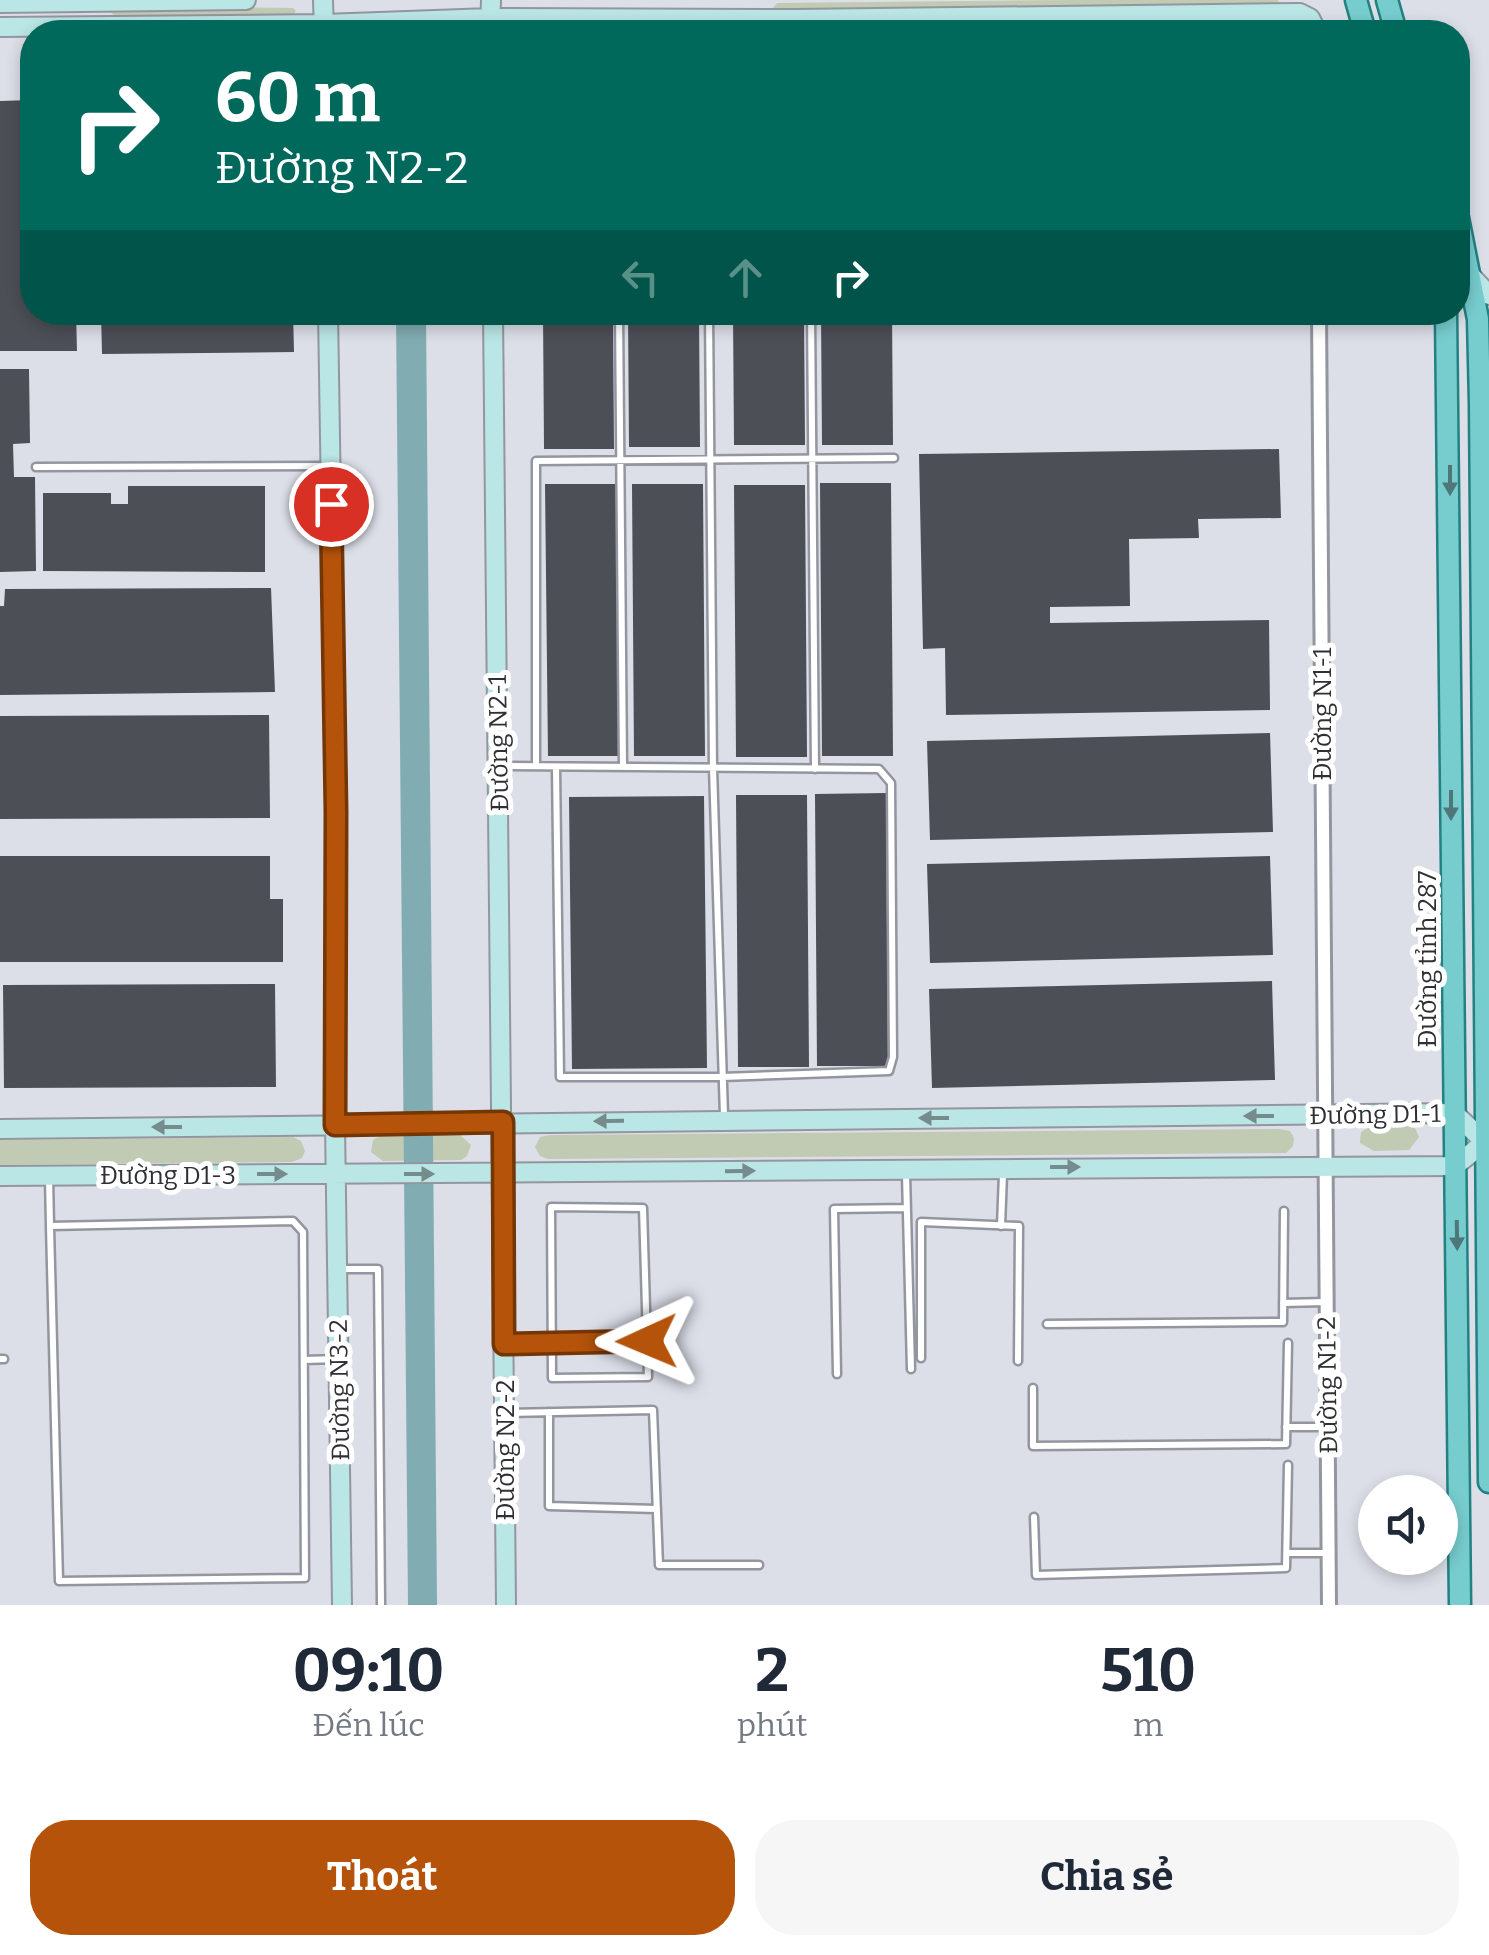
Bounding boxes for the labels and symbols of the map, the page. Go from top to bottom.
pin [289,462,374,547]
one-way arrow [1442,464,1458,496]
street label: Đường N1-1 [1308,647,1338,781]
street label: Đường N2-1 [483,674,515,812]
one-way arrow [1444,789,1460,821]
street label: Đường tỉnh 287 [1413,870,1443,1047]
street label: Đường D1-1 [1309,1099,1441,1131]
one-way arrow [1243,1108,1275,1124]
one-way arrow [918,1110,950,1126]
one-way arrow [593,1114,625,1130]
one-way arrow [151,1119,183,1135]
one-way arrow [1050,1159,1082,1175]
street label: Đường D1-3 [100,1161,236,1191]
one-way arrow [725,1162,757,1178]
one-way arrow [257,1166,289,1182]
one-way arrow [403,1166,435,1182]
one-way arrow [1449,1219,1465,1251]
position arrow [595,1289,699,1393]
street label: Đường N1-2 [1312,1316,1344,1454]
street label: Đường N3-2 [324,1319,356,1461]
street label: Đường N2-2 [491,1380,521,1520]

